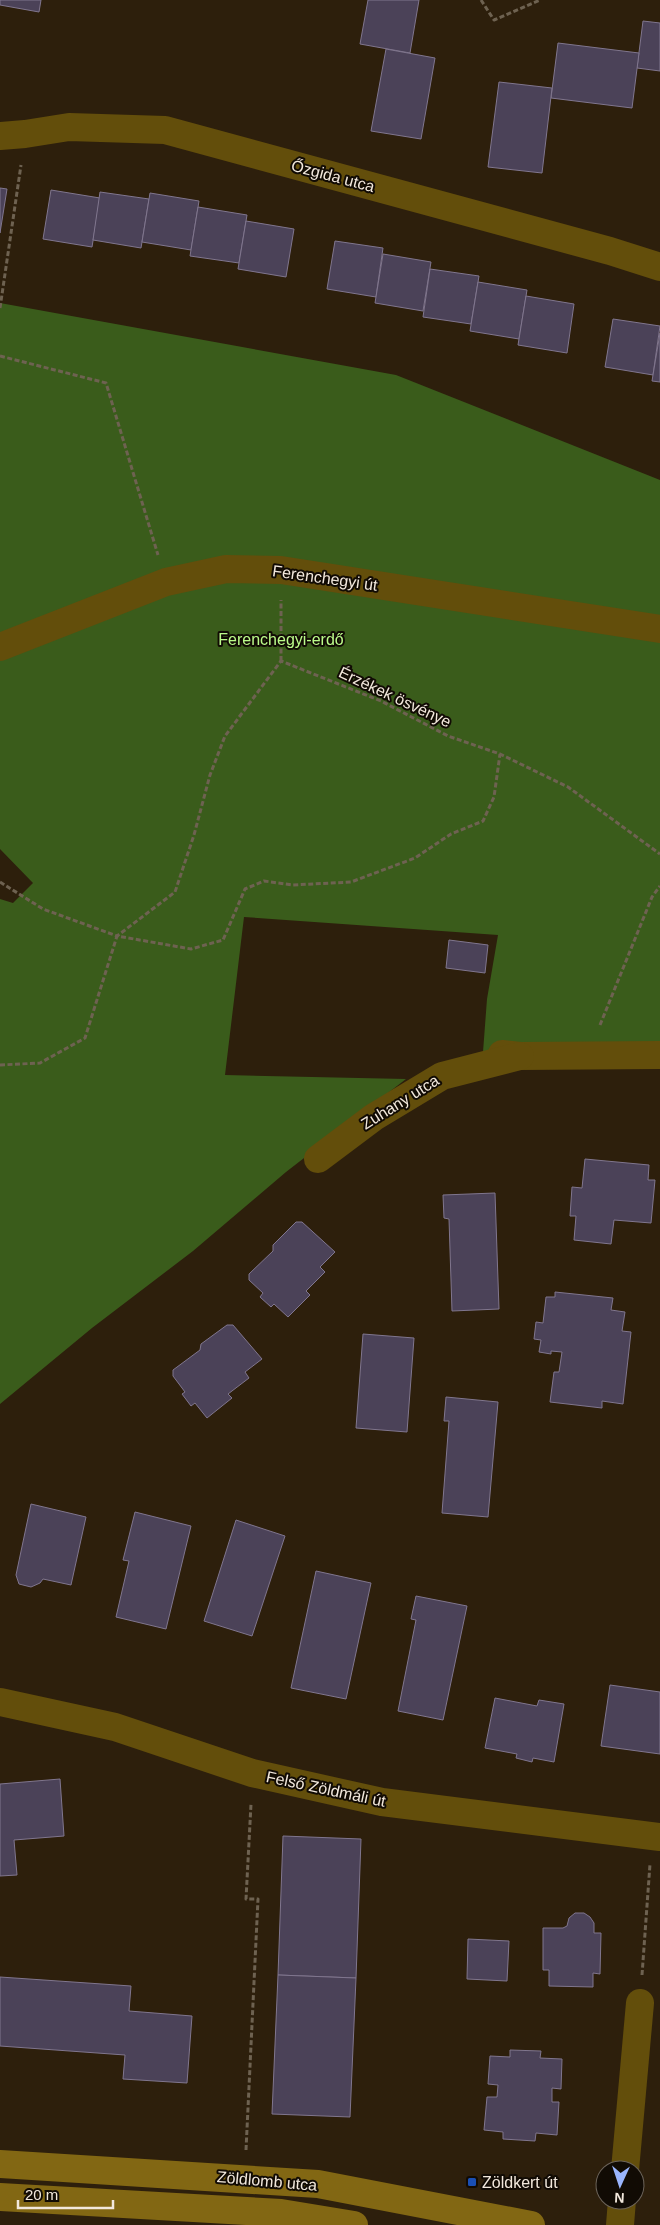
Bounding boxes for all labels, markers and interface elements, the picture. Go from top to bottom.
street label: Őzgida utca [290,156,377,195]
street label: Ferenchegyi út [271,562,379,594]
park label: Ferenchegyi-erdő [218,631,344,648]
street label: Érzékek ösvénye [336,663,454,730]
street label: Zuhany utca [358,1071,442,1133]
street label: Felső Zöldmáli út [265,1768,388,1810]
north arrow [595,2160,645,2210]
street label: Zöldlomb utca [216,2168,318,2194]
place label: Zöldkert út [482,2174,558,2191]
marker: Zöldkert út [466,2176,478,2188]
scale bar [18,2178,112,2210]
text: 20 m [25,2186,58,2203]
text: N [614,2190,625,2206]

